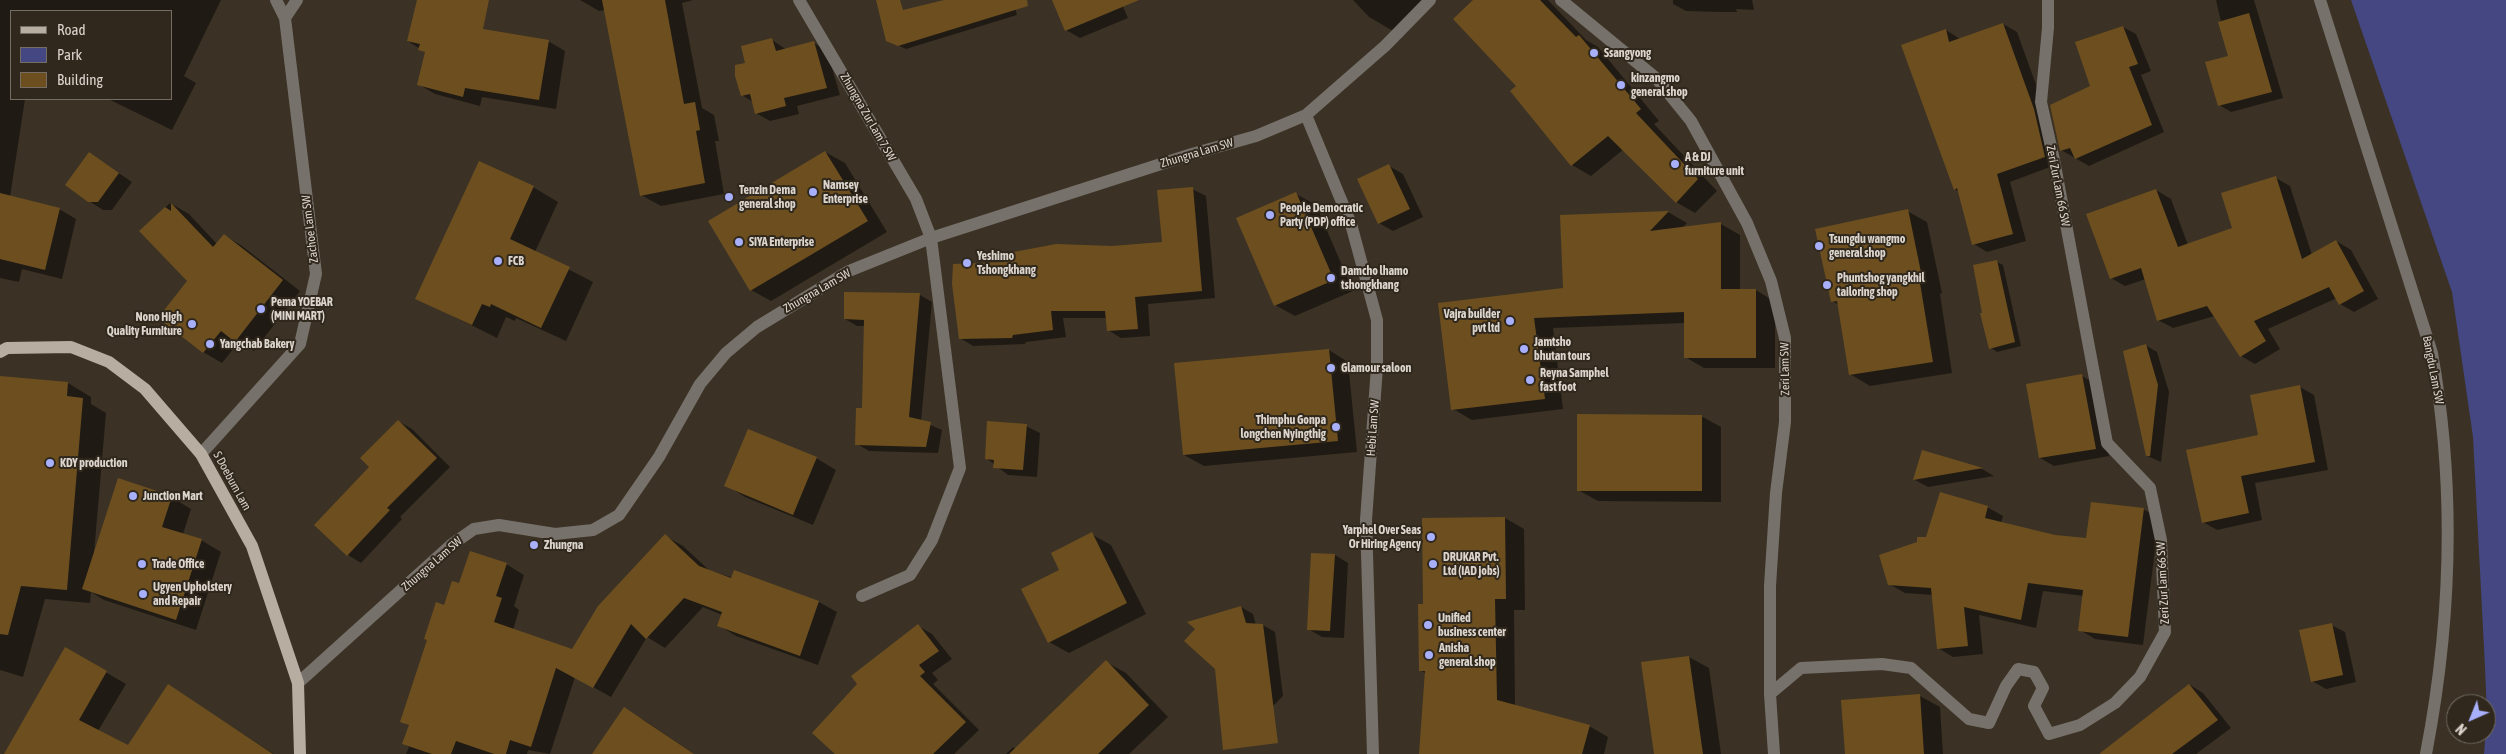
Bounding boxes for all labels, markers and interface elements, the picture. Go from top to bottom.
legend [10,10,172,100]
text: Road [57,21,86,38]
text: Park [57,46,82,63]
place label: Ssangyong [1604,46,1651,60]
marker: Ssangyong [1588,47,1600,59]
text: Building [57,71,103,88]
street label: Zhungna Zur Lam 7 SW [837,71,899,163]
place label: kinzangmo general shop [1631,71,1688,99]
marker: kinzangmo general shop [1615,79,1627,91]
street label: Zhungna Lam SW [1159,135,1235,171]
street label: Zeri Zur Lam 66 SW [2043,144,2073,228]
place label: A & DJ furniture unit [1685,150,1744,178]
marker: A & DJ furniture unit [1669,158,1681,170]
place label: Namsey Enterprise [823,178,868,206]
place label: Tenzin Dema general shop [739,183,796,211]
marker: Namsey Enterprise [807,186,819,198]
marker: Tenzin Dema general shop [723,191,735,203]
street label: Zachoe Lam SW [299,194,321,264]
place label: People Democratic Party (PDP) office [1280,201,1363,229]
marker: People Democratic Party (PDP) office [1264,209,1276,221]
place label: Tsungdu wangmo general shop [1829,232,1905,260]
place label: SIYA Enterprise [749,235,814,249]
marker: SIYA Enterprise [733,236,745,248]
marker: Tsungdu wangmo general shop [1813,240,1825,252]
place label: Yeshimo Tshongkhang [977,249,1036,277]
place label: FCB [508,254,524,268]
marker: FCB [492,255,504,267]
marker: Yeshimo Tshongkhang [961,257,973,269]
place label: Damcho lhamo tshongkhang [1341,264,1408,292]
street label: Zhungna Lam SW [781,266,853,316]
place label: Phuntshog yangkhil tailoring shop [1837,271,1925,299]
marker: Damcho lhamo tshongkhang [1325,272,1337,284]
marker: Phuntshog yangkhil tailoring shop [1821,279,1833,291]
place label: Pema YOEBAR (MINI MART) [271,295,333,323]
marker: Pema YOEBAR (MINI MART) [255,303,267,315]
place label: Vajra builder pvt ltd [1444,307,1500,335]
place label: Nono High Quality Furniture [107,310,182,338]
marker: Vajra builder pvt ltd [1504,315,1516,327]
marker: Nono High Quality Furniture [186,318,198,330]
place label: Jamtsho bhutan tours [1534,335,1590,363]
street label: Bangdu Lam SW [2419,335,2447,405]
place label: Yangchab Bakery [220,337,294,351]
marker: Yangchab Bakery [204,338,216,350]
street label: Zeri Lam SW [1777,342,1793,396]
marker: Jamtsho bhutan tours [1518,343,1530,355]
place label: Glamour saloon [1341,361,1411,375]
marker: Glamour saloon [1325,362,1337,374]
place label: Reyna Samphel fast foot [1540,366,1609,394]
marker: Reyna Samphel fast foot [1524,374,1536,386]
street label: Hebi Lam SW [1364,399,1382,457]
place label: Thimphu Gonpa longchen Nyingthig [1240,413,1326,441]
marker: Thimphu Gonpa longchen Nyingthig [1330,421,1342,433]
street label: S Doebum Lam [210,449,254,513]
place label: KDY production [60,456,128,470]
marker: KDY production [44,457,56,469]
place label: Junction Mart [143,489,203,503]
marker: Junction Mart [127,490,139,502]
place label: Yarphel Over Seas Or Hiring Agency [1343,523,1421,551]
marker: Yarphel Over Seas Or Hiring Agency [1425,531,1437,543]
street label: Zhungna Lam SW [399,534,465,594]
place label: Zhungna [544,538,583,552]
marker: Zhungna [528,539,540,551]
street label: Zeri Zur Lam 66 SW [2154,542,2172,624]
place label: DRUKAR Pvt. Ltd (IAD jobs) [1443,550,1500,578]
place label: Trade Office [152,557,204,571]
marker: Trade Office [136,558,148,570]
marker: DRUKAR Pvt. Ltd (IAD jobs) [1427,558,1439,570]
place label: Ugyen Upholstery and Repair [153,580,232,608]
marker: Ugyen Upholstery and Repair [137,588,149,600]
place label: Unified business center [1438,611,1506,639]
marker: Unified business center [1422,619,1434,631]
place label: Anisha general shop [1439,641,1496,669]
marker: Anisha general shop [1423,649,1435,661]
north arrow [2446,694,2496,744]
text: N [2453,720,2470,738]

